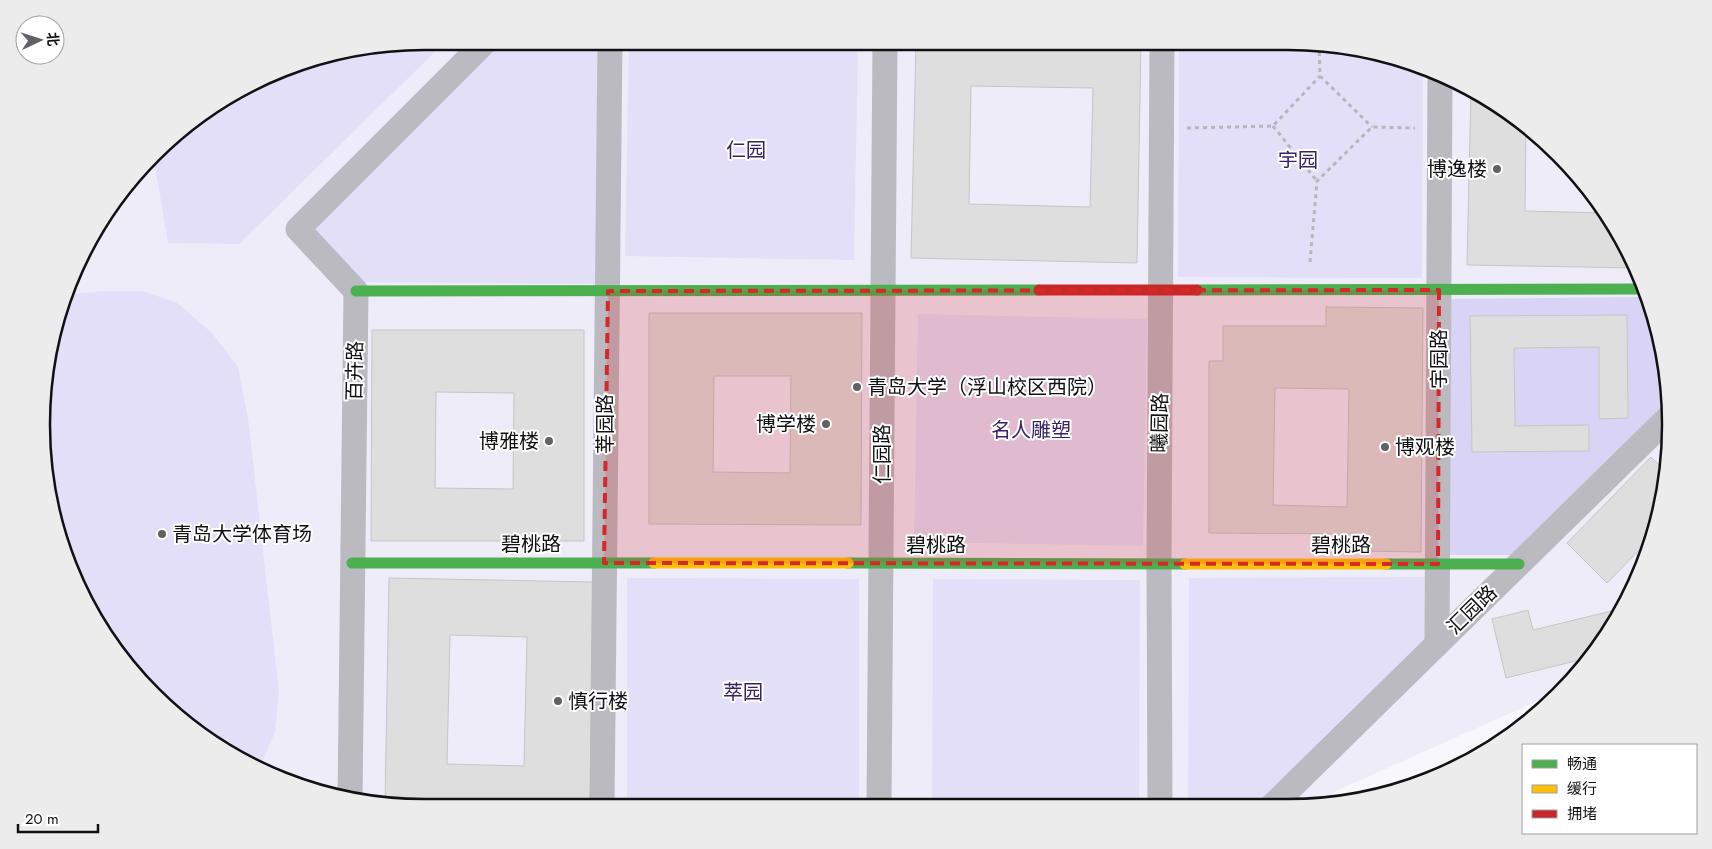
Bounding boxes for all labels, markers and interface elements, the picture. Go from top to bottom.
north arrow [15,15,65,65]
text: 北 [43,31,63,47]
park label: 仁园 [726,136,766,165]
park label: 宇园 [1278,146,1318,175]
place label: 博逸楼 [1427,155,1487,184]
marker: 博逸楼 [1491,163,1503,175]
street label: 宇园路 [1425,329,1454,389]
street label: 百卉路 [340,341,370,401]
place label: 青岛大学（浮山校区西院） [867,373,1107,402]
marker: 青岛大学（浮山校区西院） [851,381,863,393]
street label: 曦园路 [1145,393,1175,453]
street label: 莘园路 [591,394,620,454]
place label: 博学楼 [756,410,816,439]
park label: 名人雕塑 [991,416,1071,445]
marker: 博学楼 [820,418,832,430]
street label: 仁园路 [868,424,897,484]
place label: 博雅楼 [479,427,539,456]
place label: 博观楼 [1395,433,1455,462]
marker: 博雅楼 [543,435,555,447]
marker: 博观楼 [1379,441,1391,453]
place label: 青岛大学体育场 [172,520,312,549]
marker: 青岛大学体育场 [156,528,168,540]
street label: 碧桃路 [501,530,561,559]
street label: 碧桃路 [906,531,966,560]
street label: 碧桃路 [1311,531,1371,560]
street label: 汇园路 [1440,579,1504,641]
park label: 萃园 [723,678,763,707]
place label: 慎行楼 [568,687,628,716]
marker: 慎行楼 [552,695,564,707]
legend [1522,744,1697,834]
text: 畅通 [1567,753,1597,775]
text: 缓行 [1567,778,1597,800]
scale bar [18,802,98,834]
text: 拥堵 [1567,803,1597,825]
text: 20 m [25,808,59,830]

